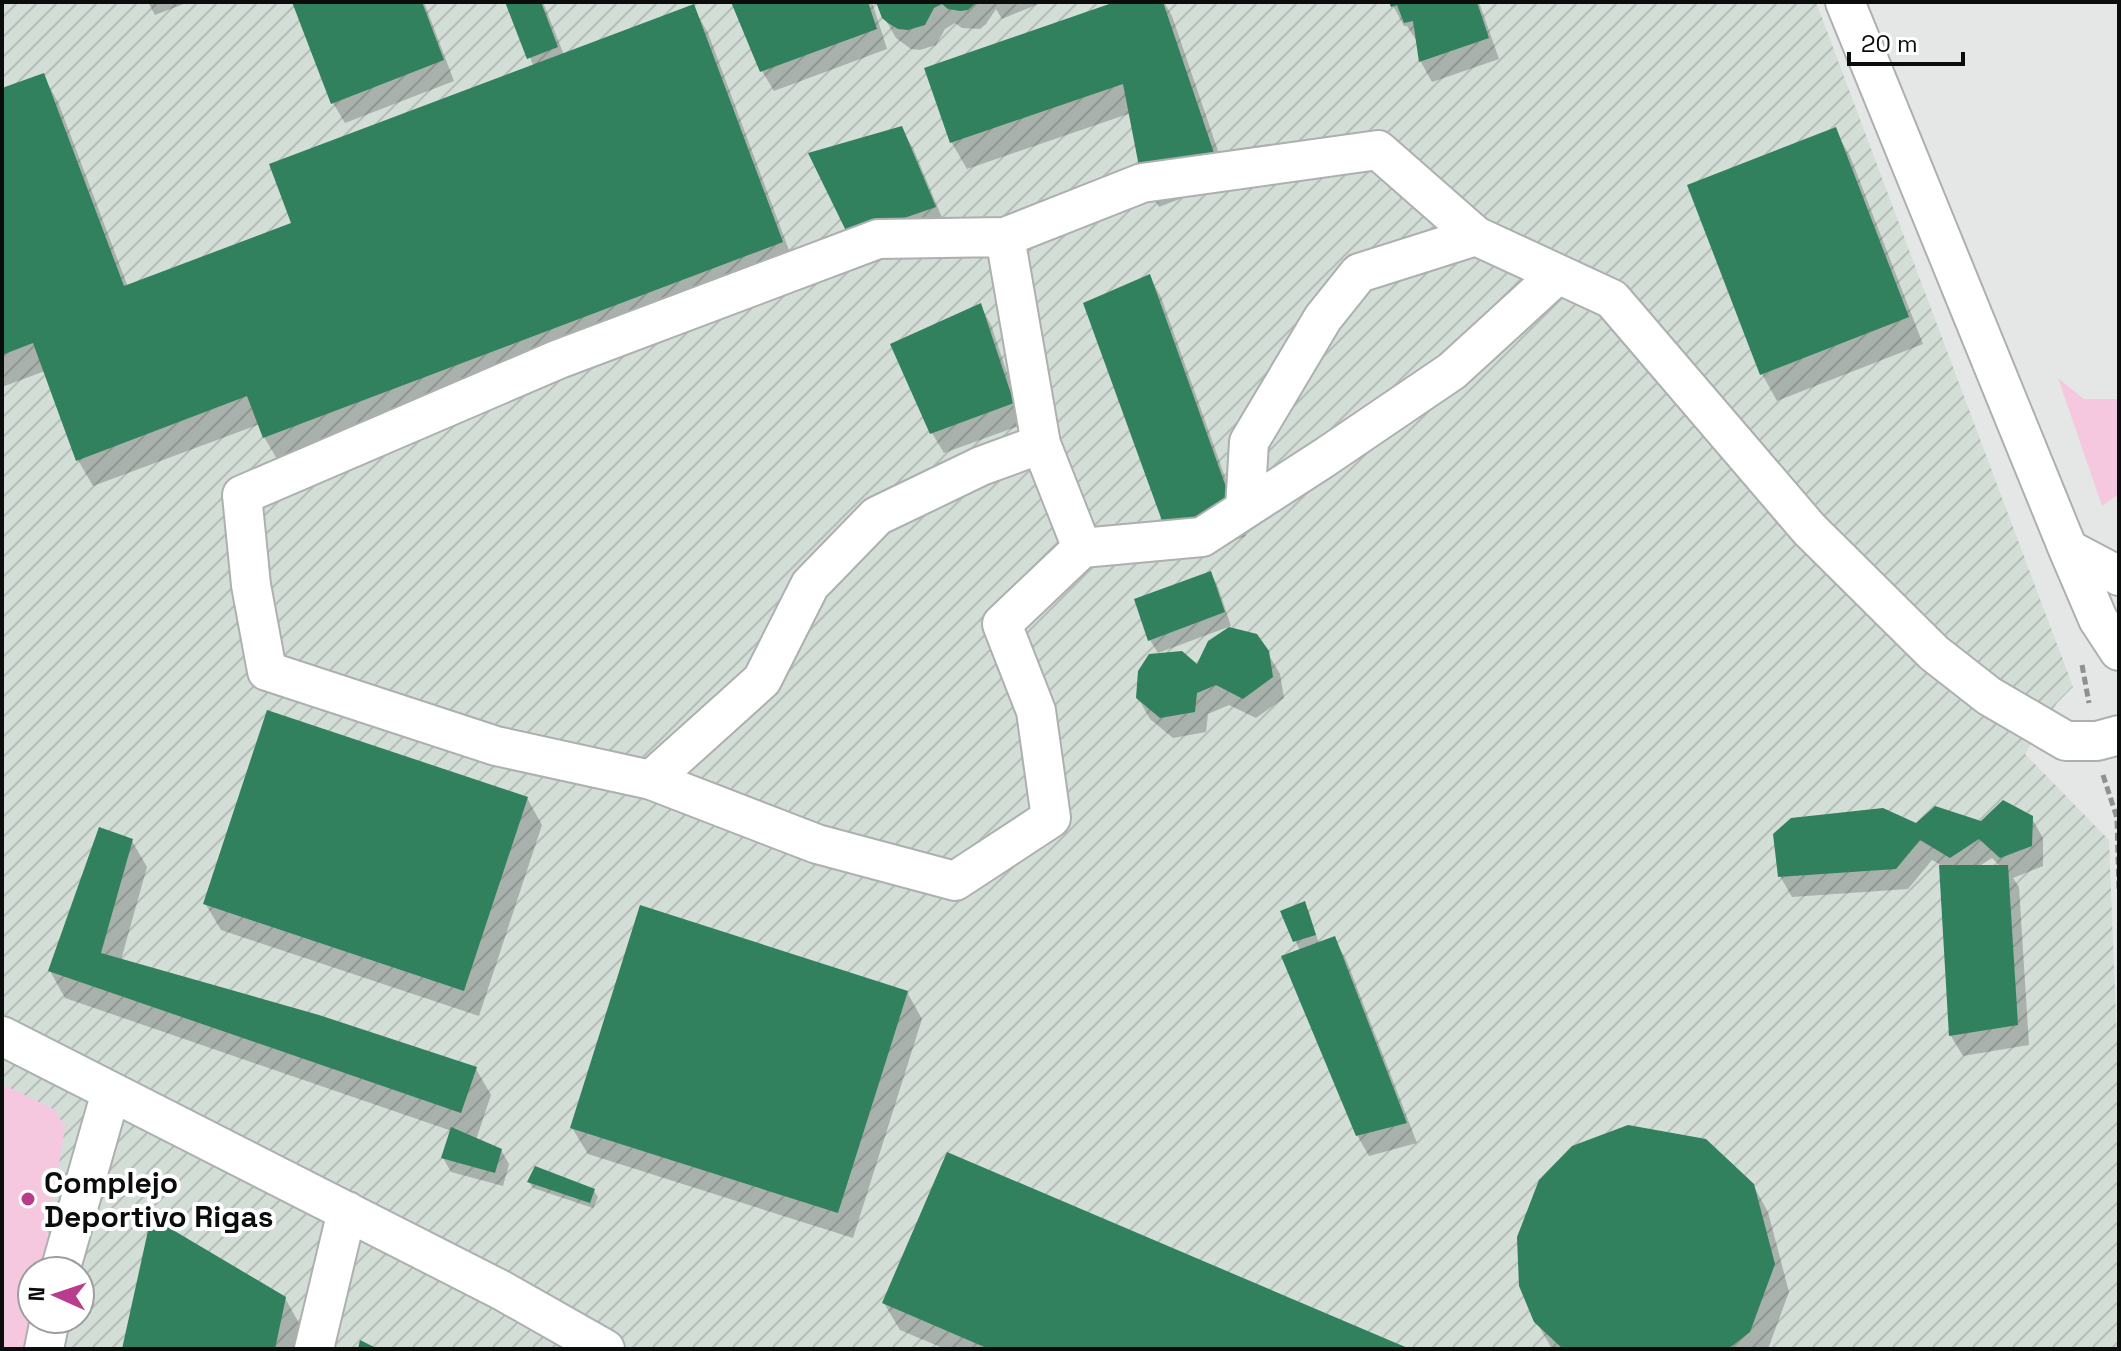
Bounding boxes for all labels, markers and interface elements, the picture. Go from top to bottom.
scale bar [1849,16,1963,66]
text: 20 m [1861,28,1918,59]
place label: Complejo Deportivo Rigas [44,1163,273,1236]
marker: Complejo Deportivo Rigas [19,1190,37,1208]
north arrow [16,1255,96,1335]
text: N [22,1286,50,1302]

